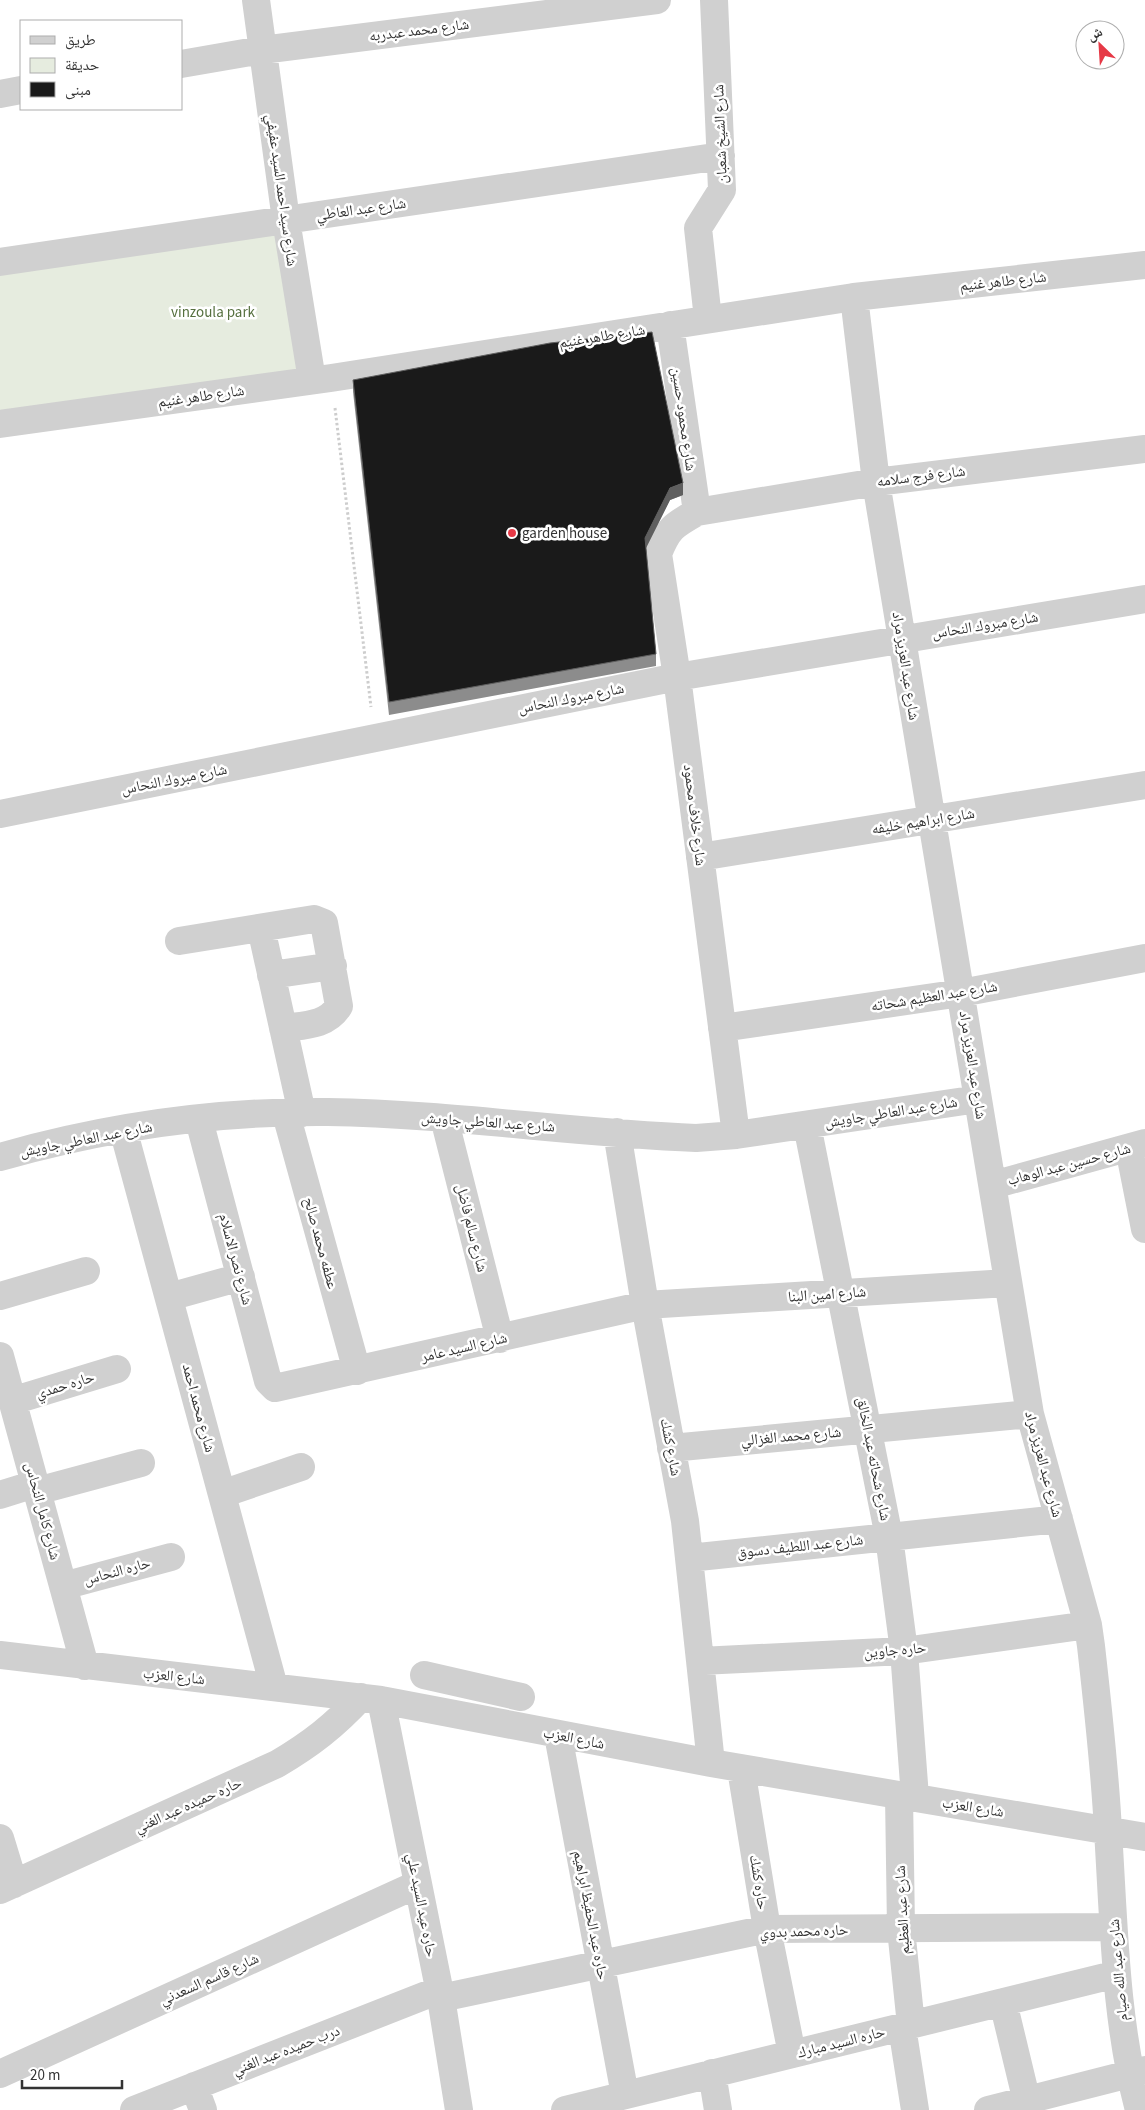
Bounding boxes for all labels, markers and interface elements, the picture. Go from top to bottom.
street label: شارع محمد عبدربه [368,14,470,47]
legend [20,20,182,110]
north arrow [1075,20,1125,70]
text: ش [1084,22,1106,46]
text: طريق [65,30,96,51]
text: حديقة [65,55,100,76]
text: مبنى [65,80,91,101]
street label: شارع الشيخ شعبان [708,84,733,184]
street label: شارع سيد احمد السيد عفيفي [260,113,303,268]
street label: شارع عبد العاطي [315,193,408,227]
street label: شارع طاهر غنيم [959,266,1048,296]
park label: vinzoula park [171,302,256,323]
street label: شارع طاهر غنيم [557,319,647,354]
street label: شارع محمود حسين [666,366,701,472]
street label: شارع طاهر غنيم [156,380,246,413]
street label: شارع فرج سلامه [876,461,967,492]
place label: garden house [522,523,607,544]
marker: garden house [506,527,518,539]
street label: شارع مبروك النحاس [930,607,1040,644]
street label: شارع عبد العزيز مراد [887,610,924,722]
street label: شارع مبروك النحاس [516,678,626,719]
street label: شارع مبروك النحاس [119,759,229,800]
street label: شارع خلاف محمود [678,763,711,867]
street label: شارع ابراهيم خليفه [870,803,976,840]
street label: شارع عبد العظيم شحاته [869,976,999,1017]
street label: شارع عبد العزيز مراد [954,1009,991,1121]
street label: شارع عبد العاطي جاويش [823,1092,959,1134]
street label: شارع عبد العاطي جاويش [420,1107,556,1138]
street label: شارع عبد العاطي جاويش [18,1116,154,1163]
street label: شارع حسين عبد الوهاب [1005,1138,1133,1191]
street label: شارع سالم فاضل [450,1182,493,1274]
street label: عطفه محمد صالح [298,1195,343,1292]
street label: شارع نصر الاسلام [213,1211,258,1307]
street label: شارع امين البنا [787,1281,867,1308]
street label: شارع السيد عامر [418,1327,509,1368]
street label: شارع محمد احمد [177,1361,220,1455]
street label: حاره حمدي [33,1366,98,1405]
street label: شارع شحاته عبد الخالق [851,1395,896,1523]
street label: شارع عبد العزيز مراد [1019,1409,1068,1520]
street label: شارع كشك [655,1416,686,1478]
street label: شارع محمد الغزالي [740,1422,842,1452]
street label: شارع كامل النحاس [19,1460,66,1562]
street label: شارع عبد اللطيف دسوق [736,1529,864,1564]
street label: حاره النحاس [81,1552,153,1590]
street label: حاره جاوين [863,1637,928,1664]
street label: شارع العزب [142,1663,206,1690]
street label: شارع العزب [541,1722,607,1755]
street label: حاره حميده عبد الغني [131,1772,246,1839]
street label: شارع العزب [941,1792,1005,1823]
street label: حاره عبد الحفيظ ابراهيم [568,1849,613,1982]
street label: حاره عيد السيد علي [400,1852,442,1959]
street label: حاره كشك [744,1853,773,1912]
street label: شارع عبد العظيم [890,1865,915,1955]
street label: شارع عبد الله صيام [1104,1918,1133,2022]
street label: حاره محمد بدوي [759,1919,849,1944]
street label: شارع قاسم السعدني [156,1948,263,2012]
street label: درب حميده عبد الغني [229,2020,343,2081]
street label: حاره السيد مبارك [795,2021,888,2064]
scale bar [22,2058,122,2090]
text: 20 m [30,2065,60,2086]

